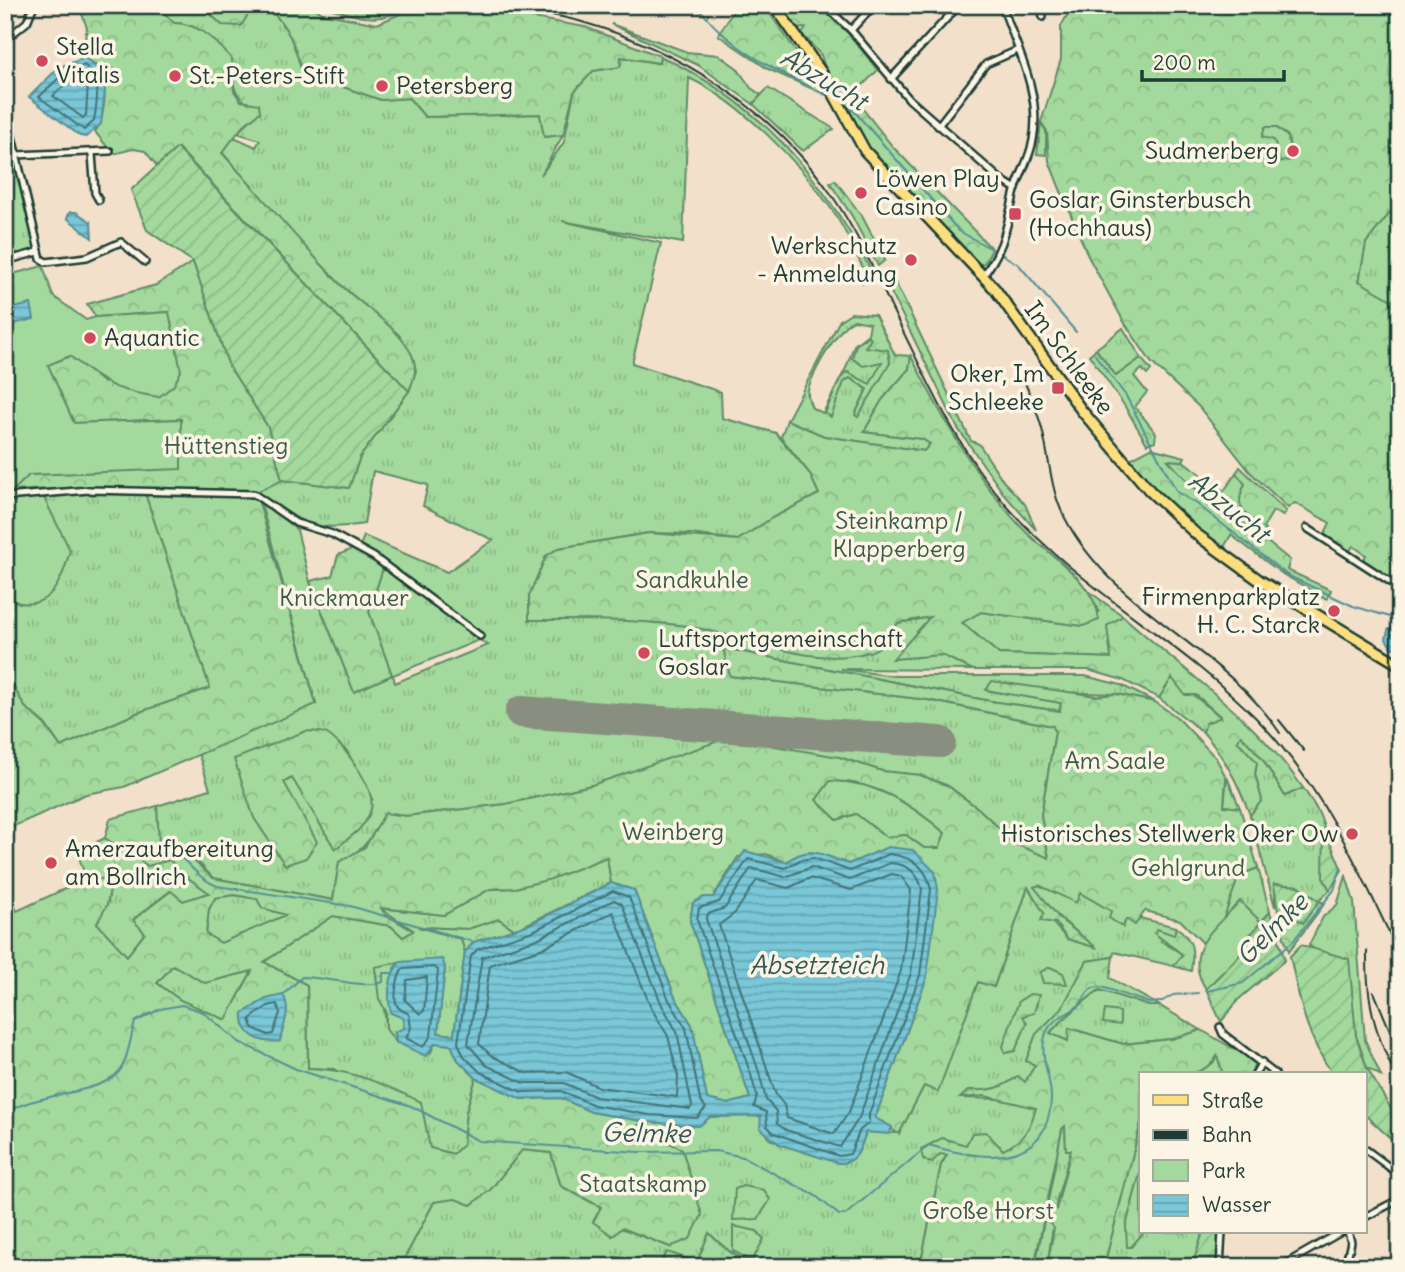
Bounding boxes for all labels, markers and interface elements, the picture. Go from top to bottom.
place label: Stella Vitalis [56,31,120,89]
scale bar [1142,38,1284,82]
water label: Abzucht [775,40,876,119]
text: 200 m [1153,49,1216,76]
marker: Stella Vitalis [34,53,50,69]
place label: St.-Peters-Stift [189,60,345,90]
marker: St.-Peters-Stift [167,68,183,84]
place label: Petersberg [396,70,513,100]
marker: Petersberg [374,78,390,94]
place label: Sudmerberg [1145,135,1279,165]
marker: Sudmerberg [1285,143,1301,159]
place label: Löwen Play Casino [875,163,1000,221]
place label: Goslar, Ginsterbusch (Hochhaus) [1029,184,1251,242]
marker: Löwen Play Casino [853,185,869,201]
marker: Goslar, Ginsterbusch (Hochhaus) [1007,206,1023,222]
place label: Werkschutz - Anmeldung [757,230,897,288]
marker: Werkschutz - Anmeldung [903,252,919,268]
street label: Im Schleeke [1019,295,1121,420]
place label: Aquantic [104,322,200,352]
marker: Aquantic [82,330,98,346]
place label: Oker, Im Schleeke [948,358,1044,416]
marker: Oker, Im Schleeke [1050,380,1066,396]
park label: Hüttenstieg [164,430,288,460]
water label: Abzucht [1182,464,1279,551]
park label: Steinkamp / Klapperberg [832,505,966,563]
park label: Sandkuhle [635,564,749,594]
place label: Firmenparkplatz H. C. Starck [1142,581,1320,639]
park label: Knickmauer [279,582,409,612]
marker: Firmenparkplatz H. C. Starck [1326,603,1342,619]
place label: Luftsportgemeinschaft Goslar [658,623,903,681]
marker: Luftsportgemeinschaft Goslar [636,645,652,661]
park label: Am Saale [1064,745,1166,775]
park label: Weinberg [622,816,724,846]
place label: Historisches Stellwerk Oker Ow [1001,818,1338,848]
marker: Historisches Stellwerk Oker Ow [1344,826,1360,842]
place label: Amerzaufbereitung am Bollrich [65,833,274,891]
park label: Gehlgrund [1131,852,1245,882]
marker: Amerzaufbereitung am Bollrich [43,855,59,871]
water label: Gelmke [1229,884,1316,972]
water label: Absetzteich [750,948,885,981]
legend [1139,1072,1366,1234]
text: Straße [1202,1087,1263,1114]
water label: Gelmke [601,1115,693,1150]
text: Bahn [1202,1121,1252,1148]
text: Park [1202,1157,1245,1184]
park label: Staatskamp [579,1168,707,1198]
text: Wasser [1202,1191,1272,1218]
park label: Große Horst [922,1195,1054,1225]

